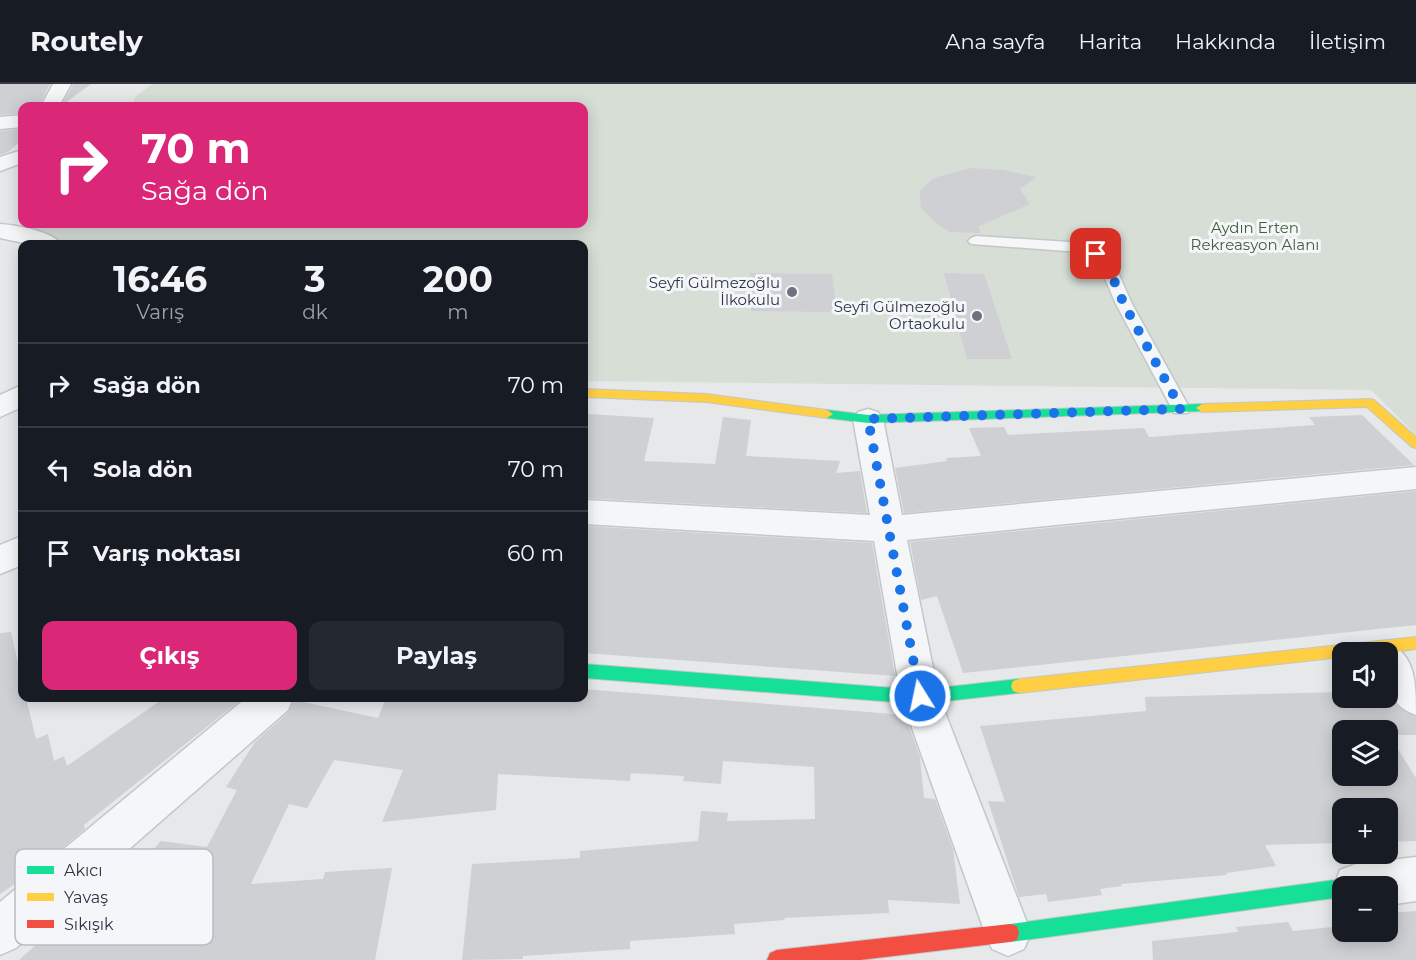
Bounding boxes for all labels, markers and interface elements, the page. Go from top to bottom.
text: Routely [30,24,143,58]
text: Ana sayfa [945,29,1045,54]
text: Harita [1078,29,1142,54]
text: Hakkında [1175,29,1276,54]
text: İletişim [1309,29,1386,54]
text: 70 m [141,122,251,174]
icon: right [42,126,120,204]
text: Sağa dön [141,174,269,207]
park label: Aydın Erten Rekreasyon Alanı [1191,218,1319,254]
pin [1070,228,1121,279]
icon: arrive [1079,237,1112,270]
text: 16:46 [113,257,207,301]
text: 3 [304,257,326,301]
text: 200 [423,257,493,301]
place label: Seyfi Gülmezoğlu İlkokulu [649,273,780,309]
marker: Seyfi Gülmezoğlu İlkokulu [785,285,799,299]
place label: Seyfi Gülmezoğlu Ortaokulu [834,297,965,333]
text: Varış [136,300,184,324]
text: dk [302,300,328,324]
text: m [447,300,468,324]
marker: Seyfi Gülmezoğlu Ortaokulu [970,309,984,323]
icon: right [42,369,75,402]
text: Sağa dön [93,372,201,399]
text: 70 m [508,372,564,399]
icon: left [42,453,75,486]
text: Sola dön [93,456,193,483]
text: 70 m [508,456,564,483]
icon: arrive [42,537,75,570]
text: Varış noktası [93,540,241,567]
text: 60 m [507,540,564,567]
button: Çıkış [42,621,297,690]
button: Paylaş [309,621,564,690]
map controls [1332,642,1398,942]
button: sound [1332,642,1398,708]
position arrow [888,664,952,728]
button: layers [1332,720,1398,786]
button: + [1332,798,1398,864]
legend [15,849,213,945]
text: Akıcı [64,861,103,880]
button: − [1332,876,1398,942]
text: Yavaş [64,888,108,907]
text: Sıkışık [64,915,114,934]

